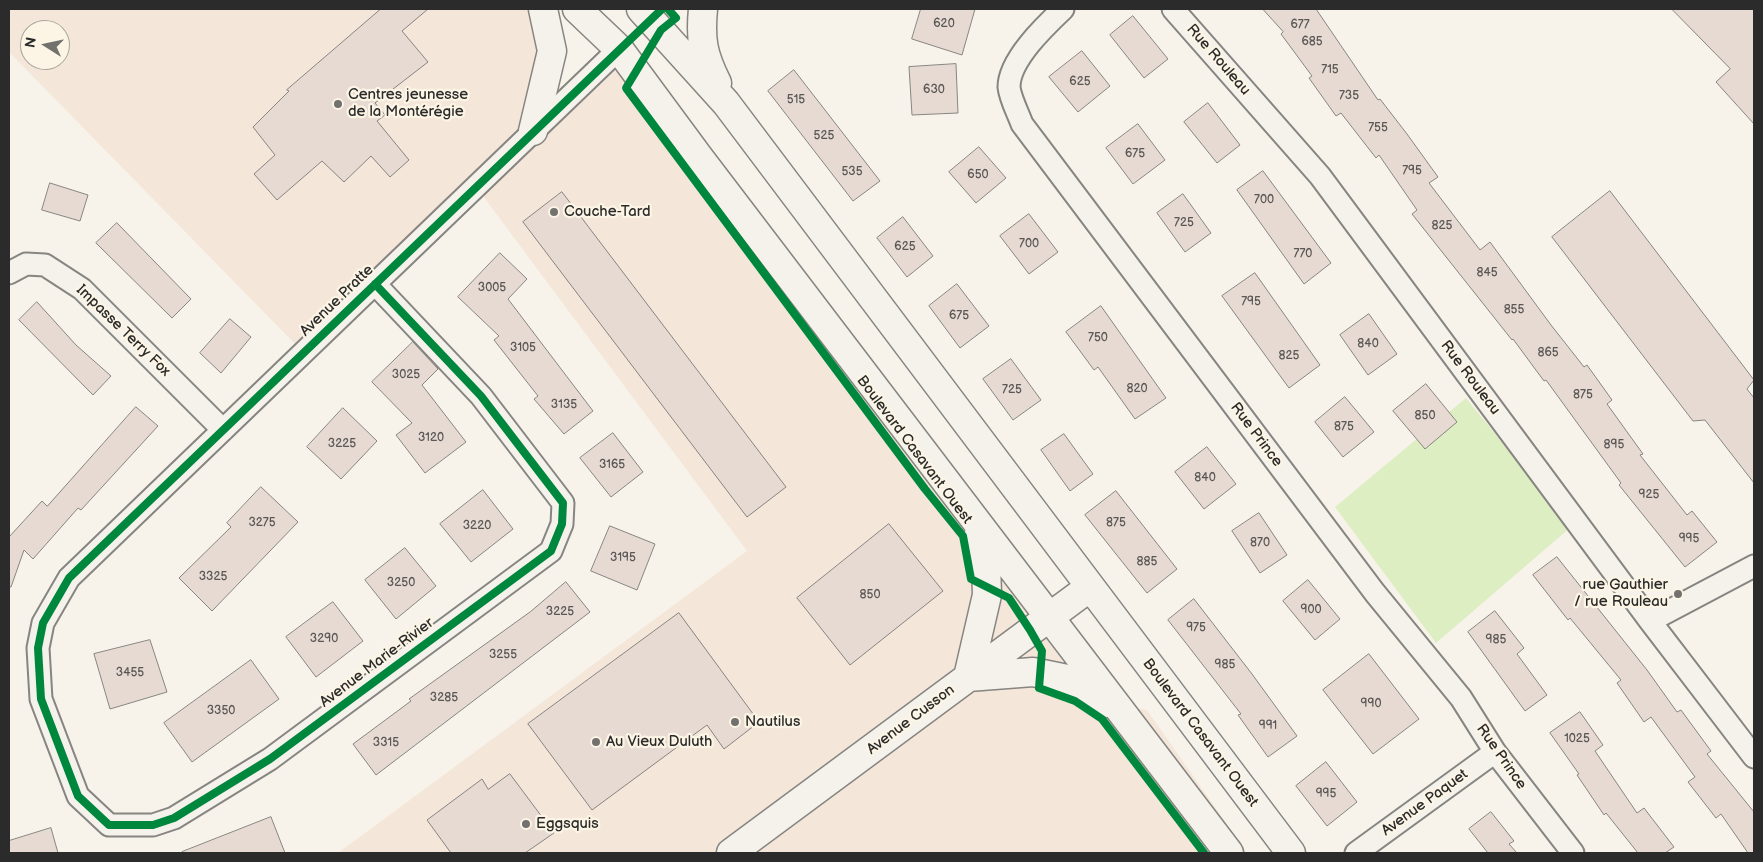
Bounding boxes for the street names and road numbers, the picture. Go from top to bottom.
street label: Rue Rouleau [1182,21,1254,99]
street label: Avenue Pratte [297,262,377,340]
street label: Impasse Terry Fox [72,281,174,381]
street label: Rue Rouleau [1436,337,1504,419]
street label: Boulevard Casavant Ouest [852,372,976,528]
street label: Rue Prince [1226,399,1286,471]
street label: Avenue Marie-Rivier [317,614,437,712]
street label: Boulevard Casavant Ouest [1138,655,1262,811]
street label: Avenue Cusson [864,681,958,759]
street label: Rue Prince [1472,721,1530,793]
street label: Avenue Paquet [1378,766,1472,840]

